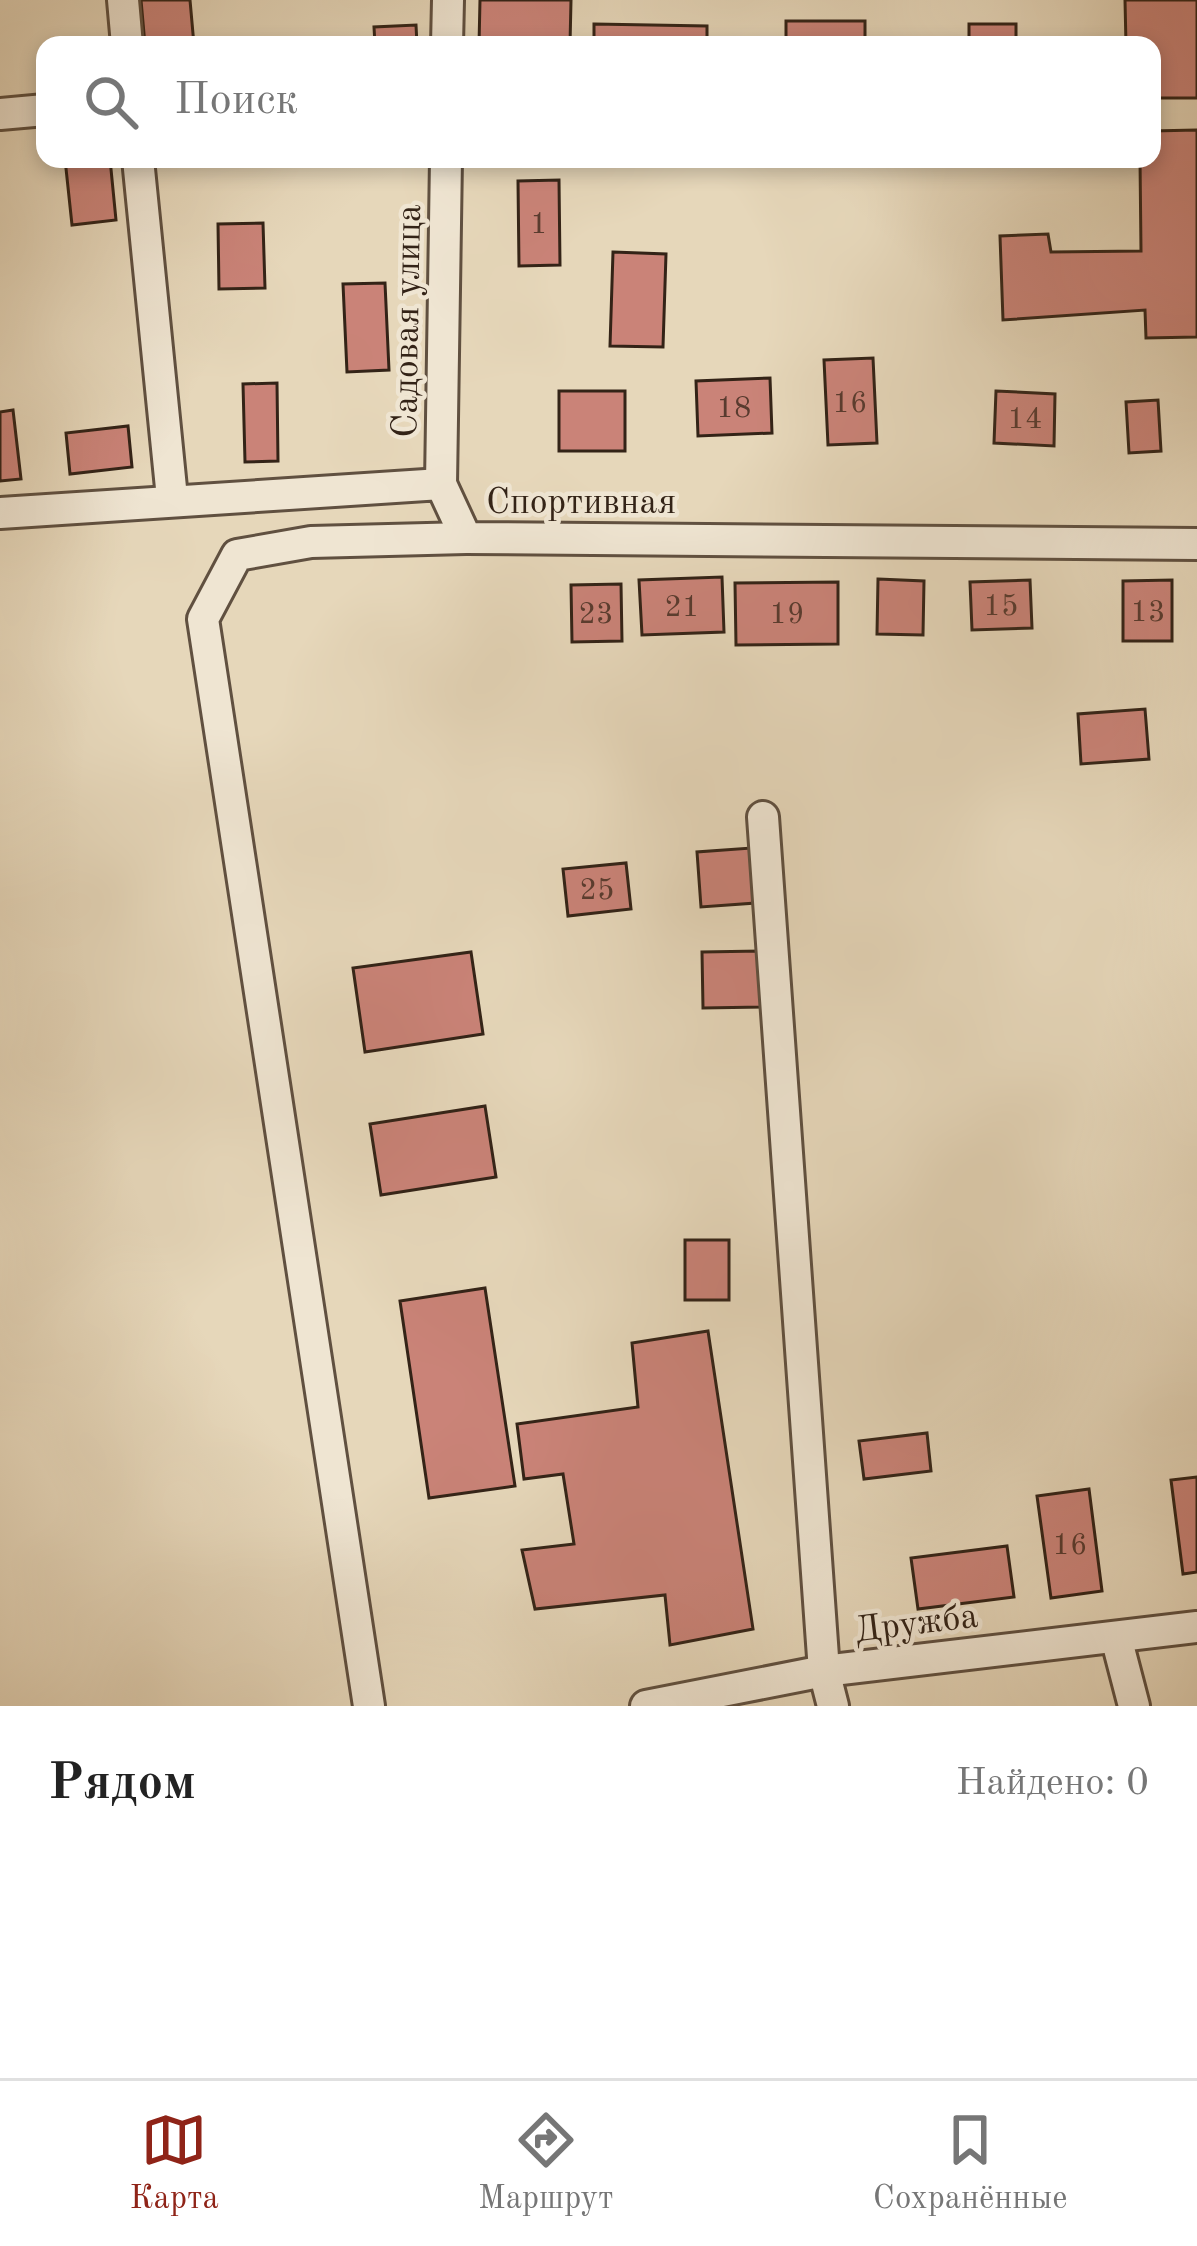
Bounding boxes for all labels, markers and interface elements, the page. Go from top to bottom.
search box [36,36,1161,168]
icon: search [78,69,144,135]
text: Поиск [174,79,298,124]
street label: Садовая улица [389,204,429,438]
house number: 1 [530,210,548,240]
house number: 16 [833,389,867,419]
house number: 18 [717,394,751,424]
house number: 14 [1008,405,1042,435]
street label: Спортивная [486,486,676,522]
house number: 15 [984,592,1018,622]
house number: 21 [665,593,699,623]
house number: 13 [1131,598,1165,628]
house number: 23 [579,600,613,630]
house number: 19 [770,600,804,630]
house number: 25 [580,876,614,906]
house number: 16 [1053,1531,1087,1561]
street label: Дружба [853,1600,980,1650]
text: Рядом [48,1759,196,1810]
text: Найдено: 0 [956,1764,1149,1803]
tab: Карта [130,2107,219,2220]
tab: Маршрут [478,2107,614,2220]
tab: Сохранённые [873,2107,1067,2220]

